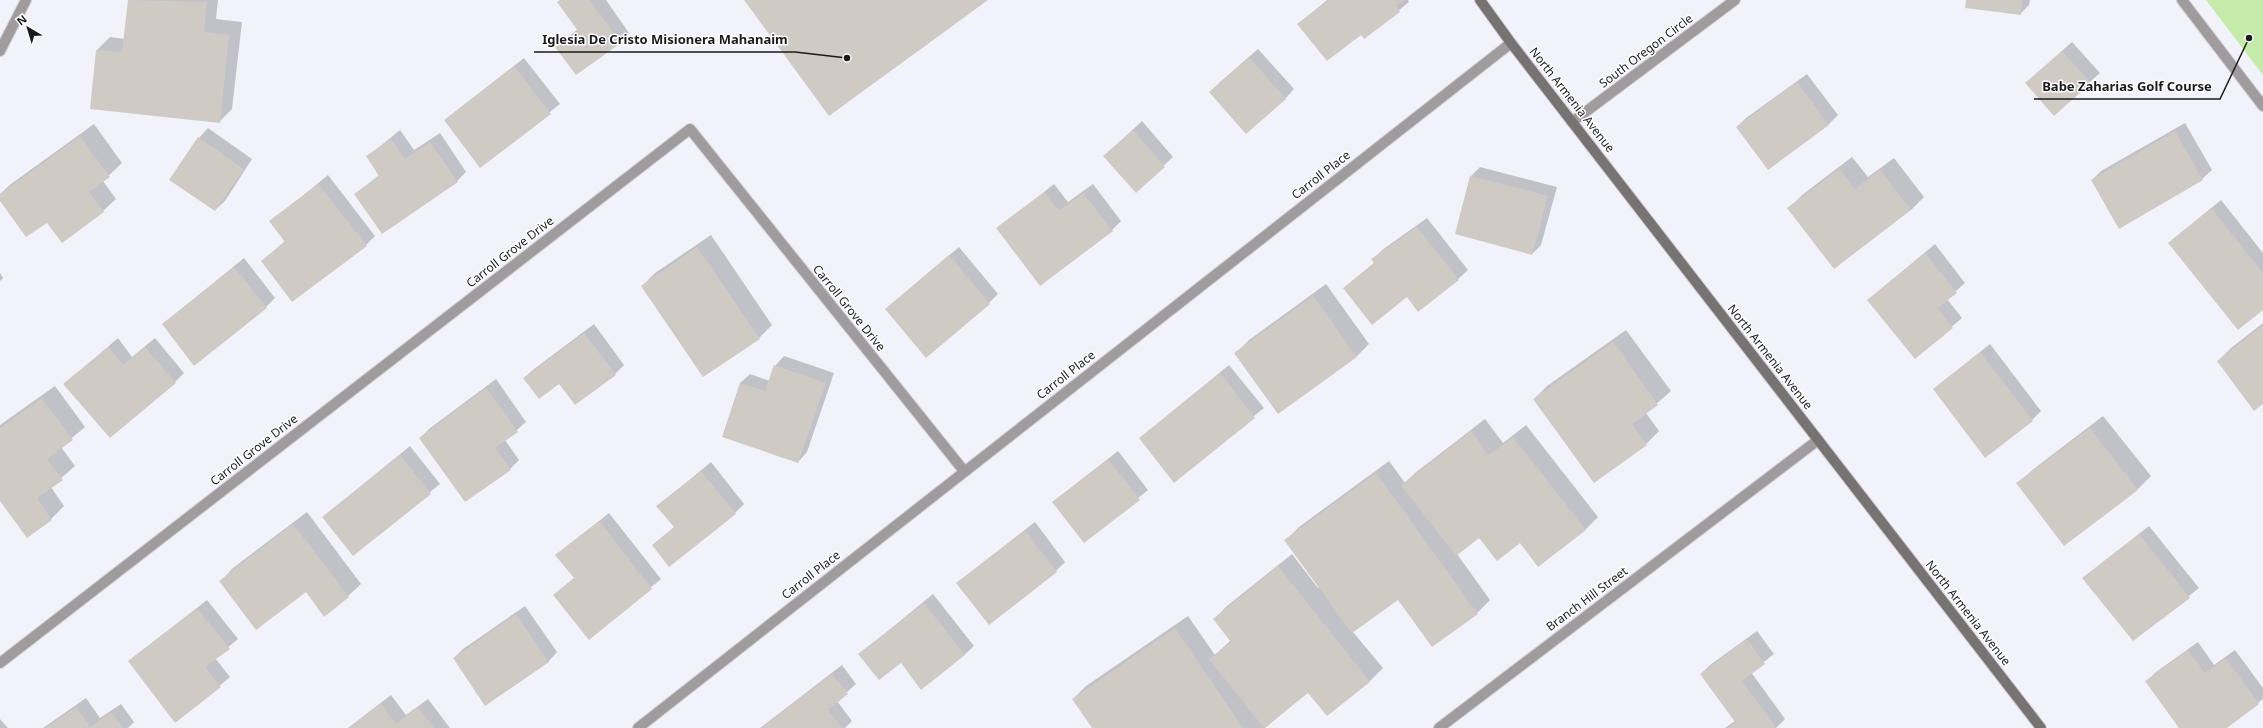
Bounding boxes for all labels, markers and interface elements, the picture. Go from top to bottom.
north arrow [8,8,48,48]
street label: South Oregon Circle [1595,10,1696,91]
text: N [13,11,30,28]
callout: Iglesia De Cristo Misionera Mahanaim [534,27,795,52]
text: Iglesia De Cristo Misionera Mahanaim [542,30,788,48]
street label: North Armenia Avenue [1526,44,1619,156]
callout: Babe Zaharias Golf Course [2034,74,2220,99]
text: Babe Zaharias Golf Course [2042,77,2212,95]
street label: Carroll Place [1288,146,1354,203]
street label: Carroll Grove Drive [462,212,557,291]
street label: Carroll Grove Drive [809,261,890,355]
street label: North Armenia Avenue [1724,301,1817,413]
street label: Carroll Place [1033,346,1099,403]
street label: Carroll Grove Drive [206,410,301,489]
street label: Carroll Place [778,546,844,603]
street label: North Armenia Avenue [1922,557,2015,669]
street label: Branch Hill Street [1543,562,1631,635]

